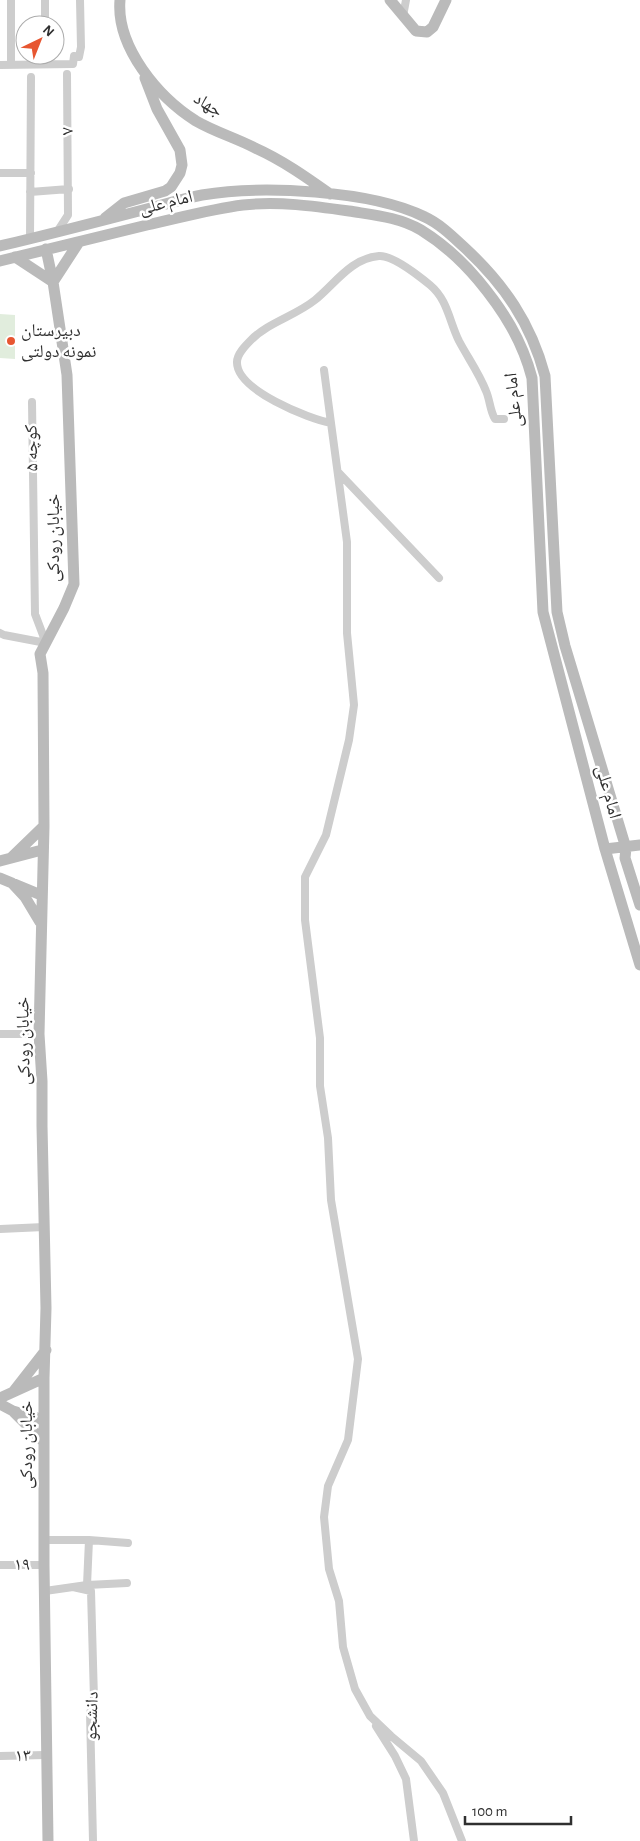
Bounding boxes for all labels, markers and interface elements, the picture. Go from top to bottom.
north arrow [15,15,65,65]
text: N [40,23,57,40]
street label: جهاد [190,89,226,121]
street label: ۷ [59,127,77,135]
street label: امام علی [137,188,195,220]
place label: دبیرستان نمونه دولتی [21,322,96,362]
marker: دبیرستان نمونه دولتی [5,335,17,347]
street label: امام علی [502,372,528,428]
street label: کوچه ۵ [23,424,42,471]
street label: خیابان رودکی [45,494,64,582]
street label: امام علی [590,763,624,821]
street label: خیابان رودکی [14,997,35,1085]
street label: خیابان رودکی [18,1401,37,1489]
street label: ۱۹ [14,1556,30,1574]
street label: دانشجو [82,1691,102,1741]
street label: ۱۳ [15,1747,31,1765]
scale bar [465,1794,571,1826]
text: 100 m [472,1804,507,1819]

